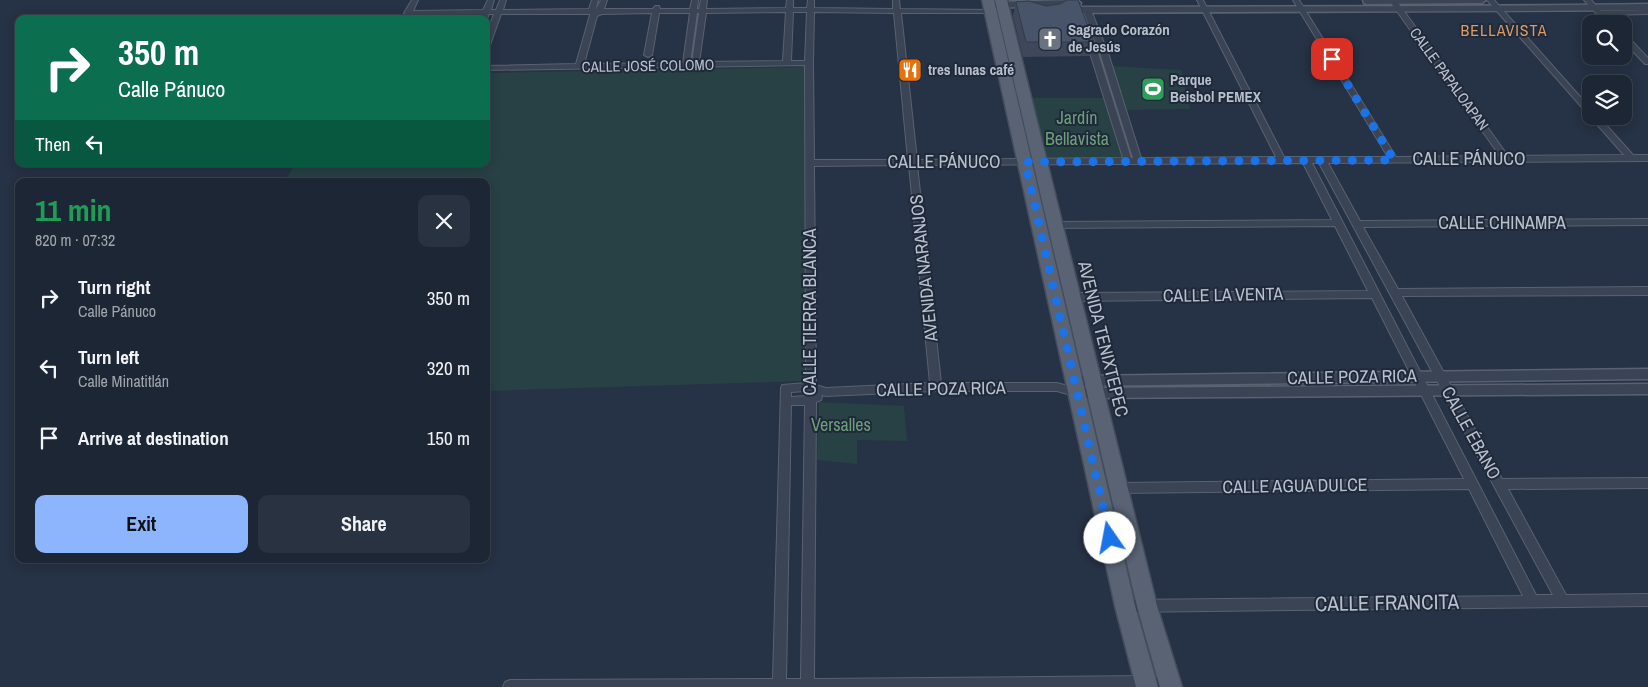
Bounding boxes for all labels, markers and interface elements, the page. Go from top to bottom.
map controls [1582,15,1632,125]
button: search [1582,15,1632,65]
place label: Sagrado Corazón de Jesús [1068,19,1170,57]
district label: BELLAVISTA [1461,19,1547,41]
street label: CALLE PAPALOAPAN [1405,23,1494,134]
church icon: Sagrado Corazón de Jesús [1037,26,1063,52]
text: 350 m [118,29,199,76]
icon: right [35,35,100,100]
pin [1311,38,1353,80]
icon: arrive [1318,45,1346,73]
street label: CALLE JOSÉ COLOMO [582,54,714,77]
restaurant icon: tres lunas café [897,57,923,83]
place label: tres lunas café [928,59,1014,80]
place label: Parque Beisbol PEMEX [1170,69,1262,107]
text: Calle Pánuco [118,74,225,104]
button: layers [1582,75,1632,125]
sports icon: Parque Beisbol PEMEX [1140,76,1166,102]
park label: Jardín Bellavista [1045,105,1109,151]
icon: left [81,130,109,158]
text: Then [35,131,71,157]
street label: CALLE PÁNUCO [1413,146,1525,171]
street label: CALLE PÁNUCO [888,149,1000,174]
text: 11 min [35,190,112,230]
street label: AVENIDA NARANJOS [903,193,944,344]
button: close [418,195,470,247]
street label: CALLE CHINAMPA [1438,210,1566,235]
street label: CALLE TIERRA BLANCA [797,228,822,396]
text: 820 m · 07:32 [35,229,115,251]
street label: AVENIDA TENIXTEPEC [1072,258,1135,419]
text: Turn right [78,274,150,300]
street label: CALLE LA VENTA [1163,281,1284,308]
icon: right [35,284,63,312]
text: 350 m [427,285,470,311]
text: Calle Pánuco [78,300,156,322]
text: Turn left [78,344,139,370]
icon: left [35,354,63,382]
text: 320 m [427,355,470,381]
street label: CALLE POZA RICA [1287,363,1417,390]
text: Calle Minatitlán [78,370,169,392]
street label: CALLE POZA RICA [876,375,1006,402]
street label: CALLE ÉBANO [1436,382,1507,484]
park label: Versalles [811,412,871,437]
icon: arrive [35,424,63,452]
text: Arrive at destination [78,425,229,451]
text: 150 m [427,425,470,451]
street label: CALLE AGUA DULCE [1222,472,1368,499]
button: Exit [35,495,248,553]
button: Share [258,495,470,553]
position arrow [1083,511,1135,563]
street label: CALLE FRANCITA [1315,587,1460,618]

